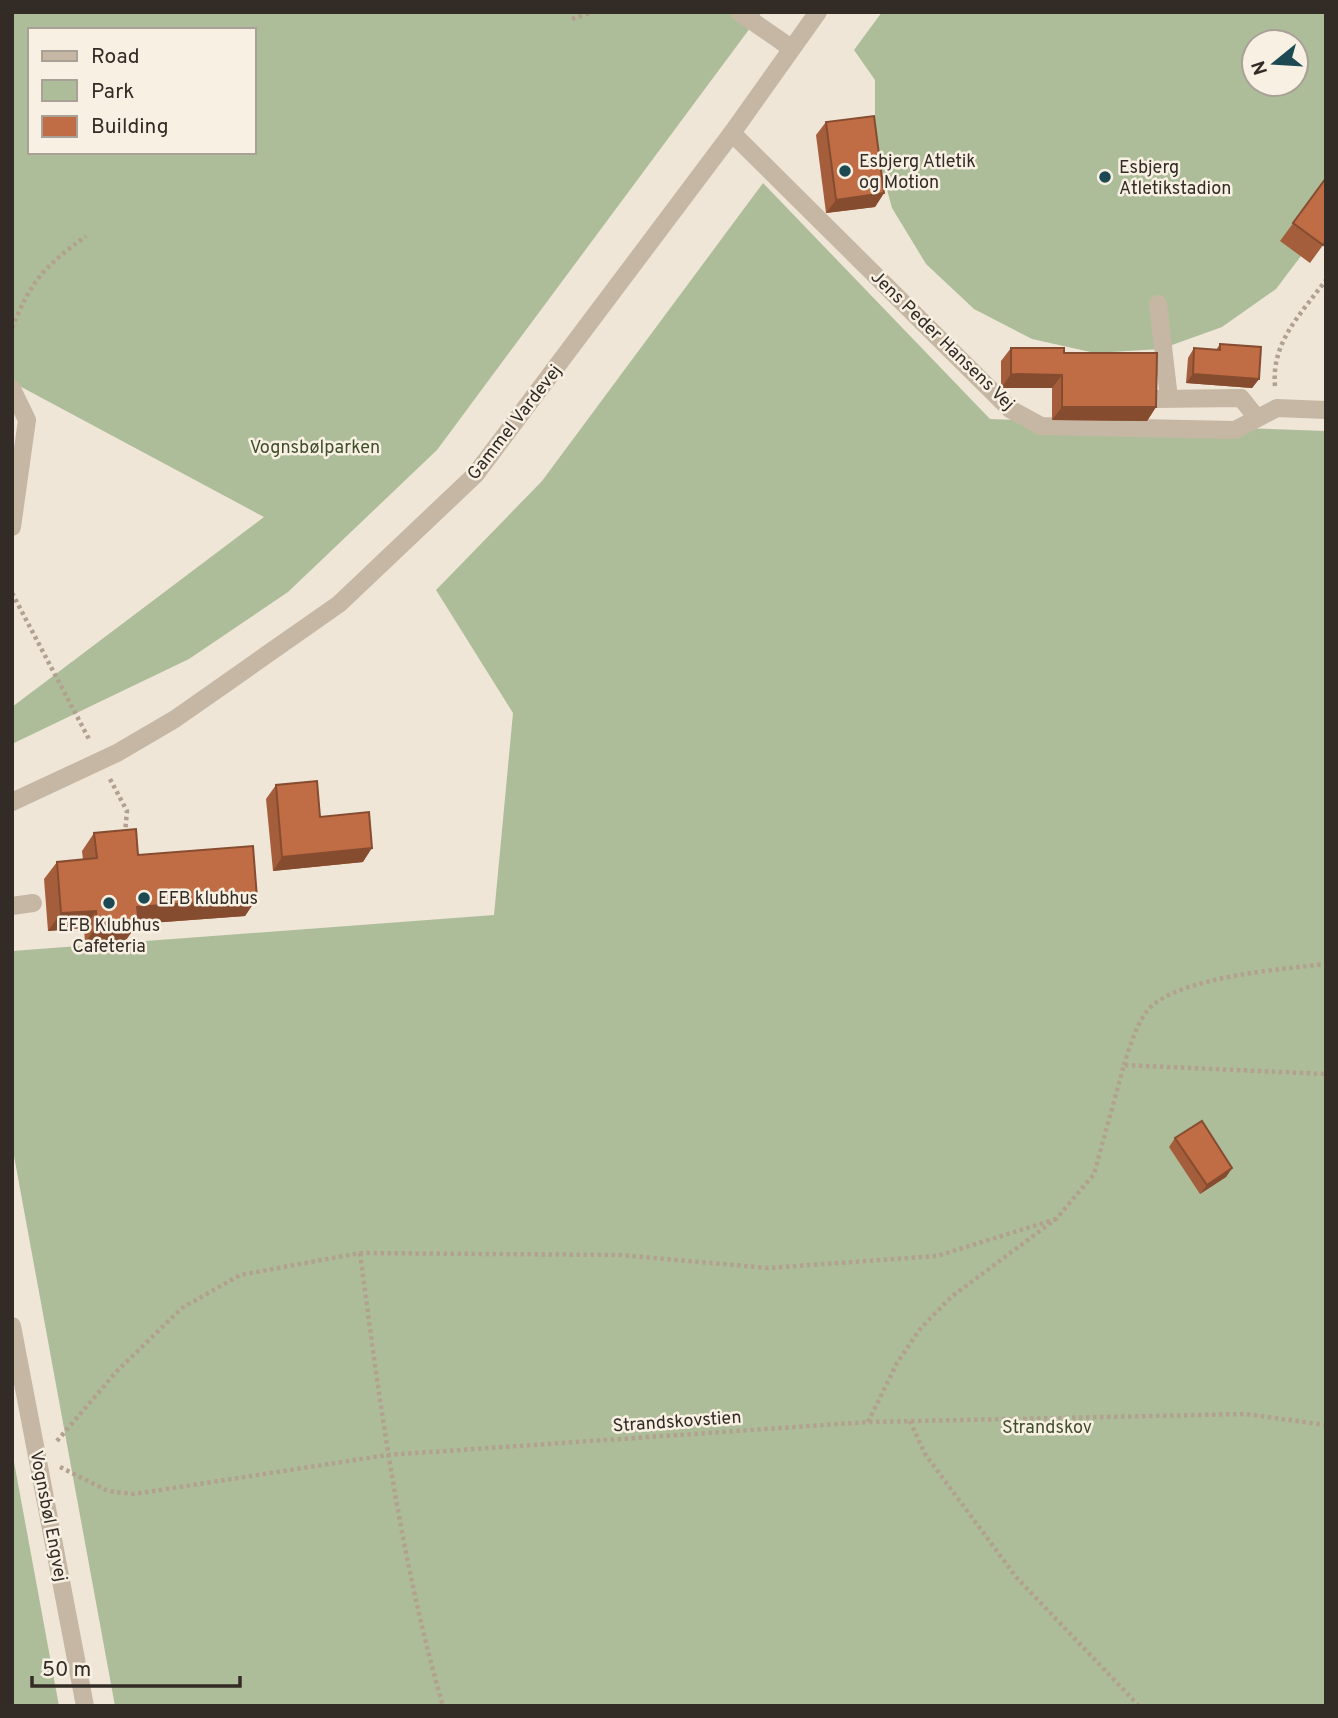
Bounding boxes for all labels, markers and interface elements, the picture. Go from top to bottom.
legend [28,28,256,154]
north arrow [1240,28,1310,98]
text: Road [91,44,140,71]
text: N [1247,57,1274,78]
text: Park [91,79,134,106]
text: Building [91,114,169,141]
place label: Esbjerg Atletik og Motion [859,151,976,195]
place label: Esbjerg Atletikstadion [1119,157,1231,201]
marker: Esbjerg Atletik og Motion [837,163,853,179]
marker: Esbjerg Atletikstadion [1097,169,1113,185]
street label: Jens Peder Hansens Vej [865,266,1019,416]
street label: Gammel Vardevej [463,360,568,485]
park label: Vognsbølparken [250,437,380,460]
place label: EFB klubhus [158,888,258,911]
marker: EFB klubhus [136,890,152,906]
marker: EFB Klubhus Cafeteria [101,895,117,911]
place label: EFB Klubhus Cafeteria [58,915,160,959]
street label: Strandskovstien [612,1407,742,1438]
park label: Strandskov [1002,1417,1092,1440]
street label: Vognsbøl Engvej [24,1449,72,1584]
scale bar [32,1644,240,1688]
text: 50 m [42,1657,91,1684]

